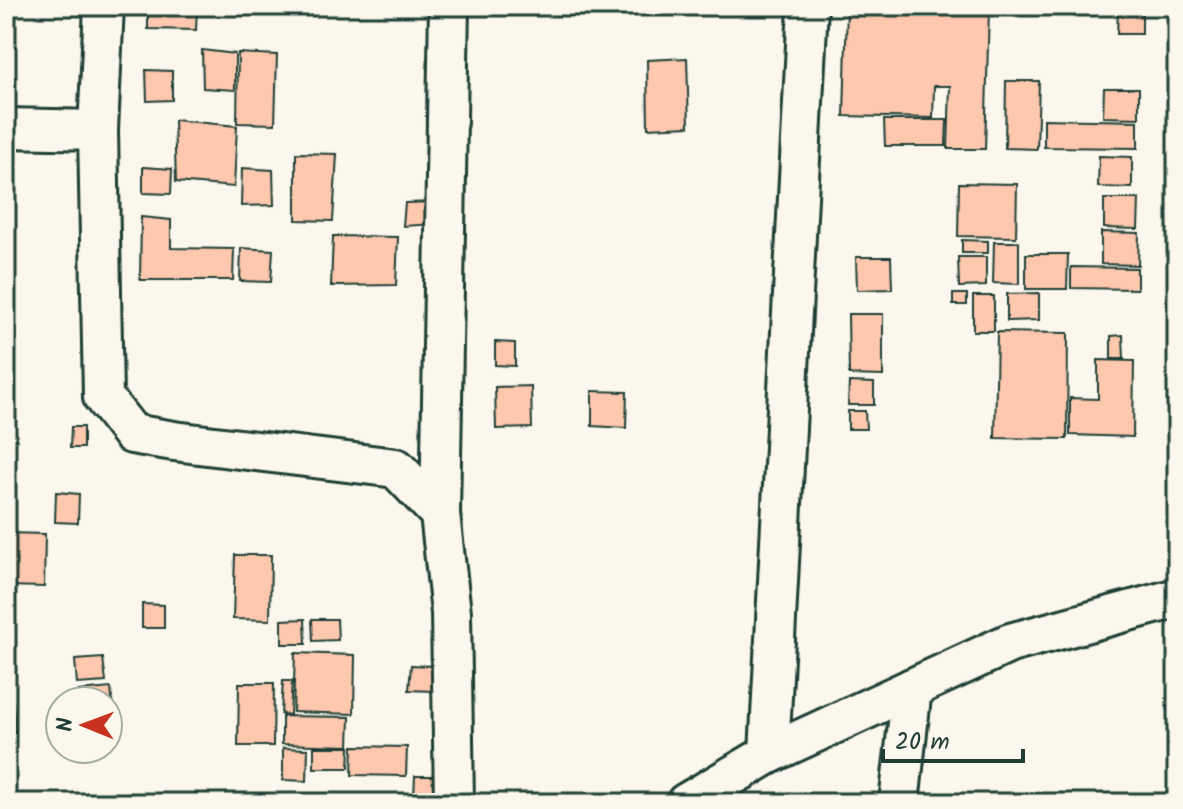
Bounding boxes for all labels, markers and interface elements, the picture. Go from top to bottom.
north arrow [44,685,124,765]
scale bar [883,713,1023,763]
text: N [49,717,84,732]
text: 20 m [895,723,950,762]

